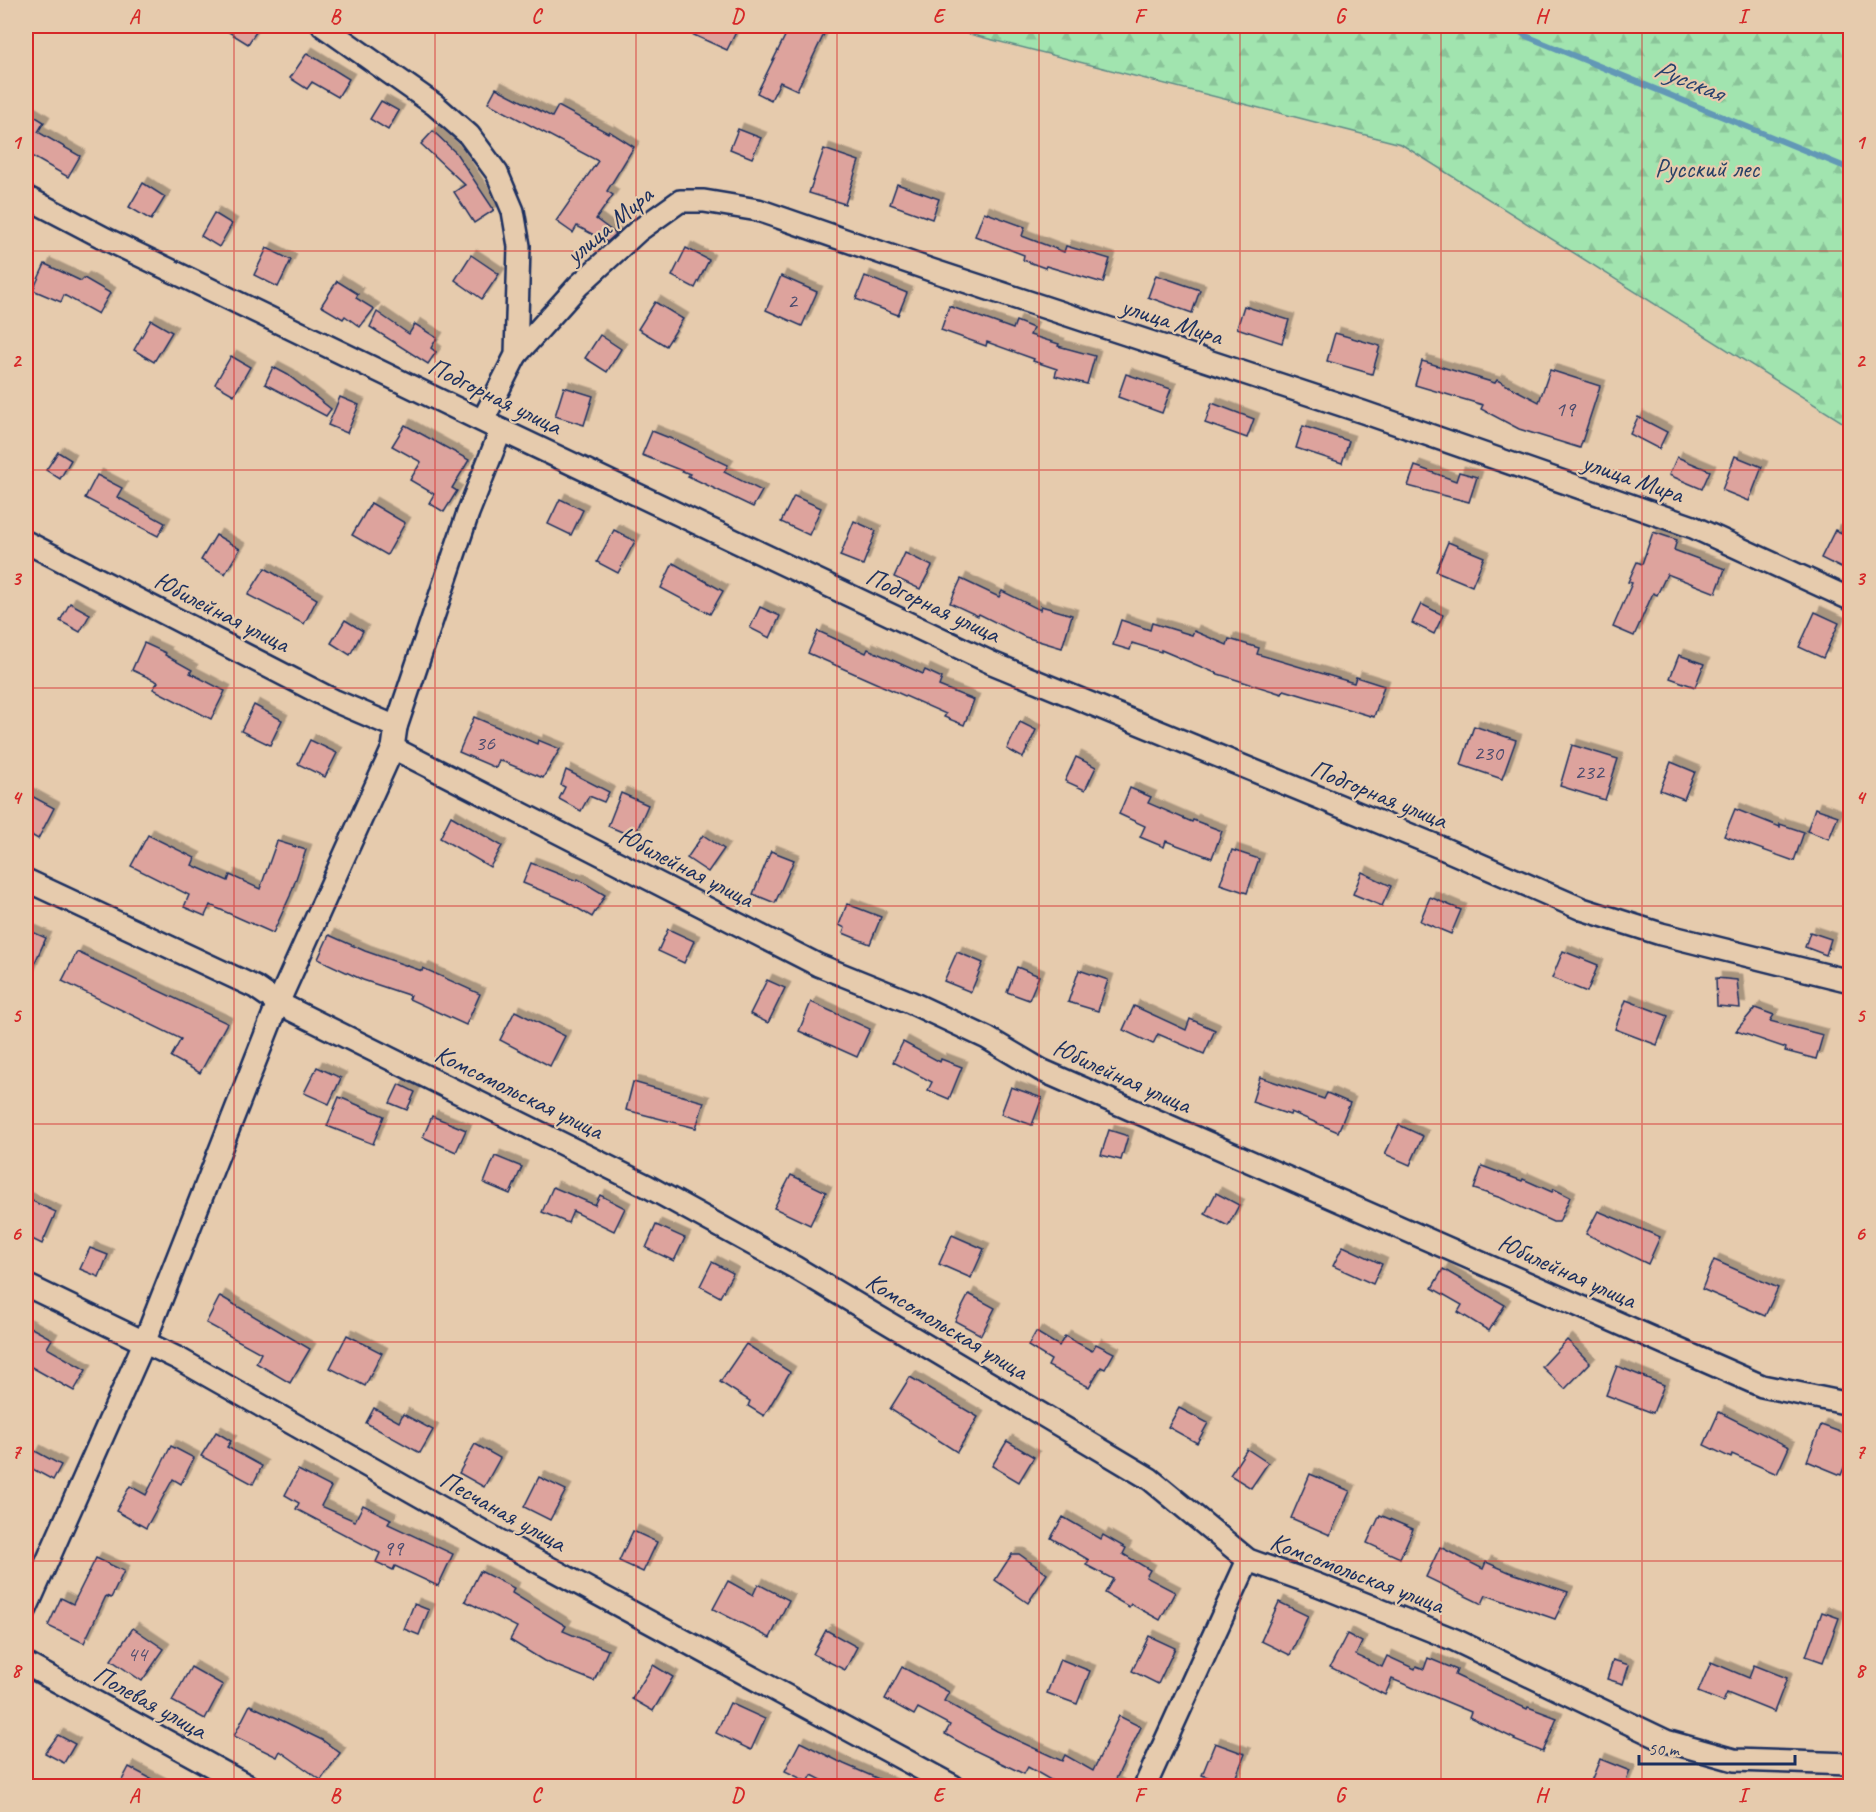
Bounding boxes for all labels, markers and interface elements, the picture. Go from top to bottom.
text: A [129,4,141,29]
text: B [330,4,342,29]
text: C [531,4,543,29]
text: D [731,4,745,29]
text: E [933,4,947,29]
text: F [1134,4,1148,29]
text: G [1335,4,1348,29]
text: H [1535,4,1550,29]
text: I [1738,4,1751,29]
water label: Русская [1650,51,1733,111]
text: 1 [12,130,23,155]
text: 1 [1856,130,1867,155]
park label: Русский лес [1655,152,1760,185]
street label: улица Мира [557,178,661,273]
house number: 2 [787,287,799,315]
street label: улица Мира [1115,289,1228,353]
text: 2 [12,348,23,373]
text: 2 [1856,348,1867,373]
street label: Подгорная улица [423,349,569,443]
house number: 19 [1555,395,1577,423]
street label: улица Мира [1576,445,1689,511]
street label: Подгорная улица [861,560,1007,651]
street label: Юбилейная улица [149,564,297,661]
text: 3 [12,566,23,591]
text: 3 [1856,566,1867,591]
house number: 36 [475,729,496,757]
house number: 230 [1473,739,1505,767]
street label: Подгорная улица [1306,752,1454,837]
house number: 232 [1574,758,1606,786]
text: 4 [12,785,24,810]
text: 4 [1856,785,1868,810]
street label: Юбилейная улица [613,819,761,916]
text: 5 [12,1003,23,1028]
text: 5 [1856,1003,1867,1028]
street label: Юбилейная улица [1048,1031,1198,1122]
street label: Комсомольская улица [429,1037,610,1148]
text: 6 [11,1221,22,1246]
text: 6 [1855,1221,1866,1246]
street label: Юбилейная улица [1493,1226,1643,1317]
street label: Комсомольская улица [860,1265,1035,1388]
text: 7 [12,1439,23,1464]
text: 7 [1856,1439,1867,1464]
street label: Песчаная улица [434,1463,573,1560]
street label: Комсомольская улица [1266,1525,1450,1622]
house number: 99 [383,1534,405,1562]
house number: 44 [127,1640,149,1668]
street label: Полевая улица [88,1657,214,1747]
text: 8 [12,1658,24,1683]
text: 8 [1856,1658,1868,1683]
scale bar [1639,1728,1795,1766]
text: 50 m [1648,1738,1681,1760]
text: A [129,1783,141,1808]
text: B [330,1783,342,1808]
text: C [531,1783,543,1808]
text: D [731,1783,745,1808]
text: E [933,1783,947,1808]
text: F [1134,1783,1148,1808]
text: G [1335,1783,1348,1808]
text: H [1535,1783,1550,1808]
text: I [1738,1783,1751,1808]

